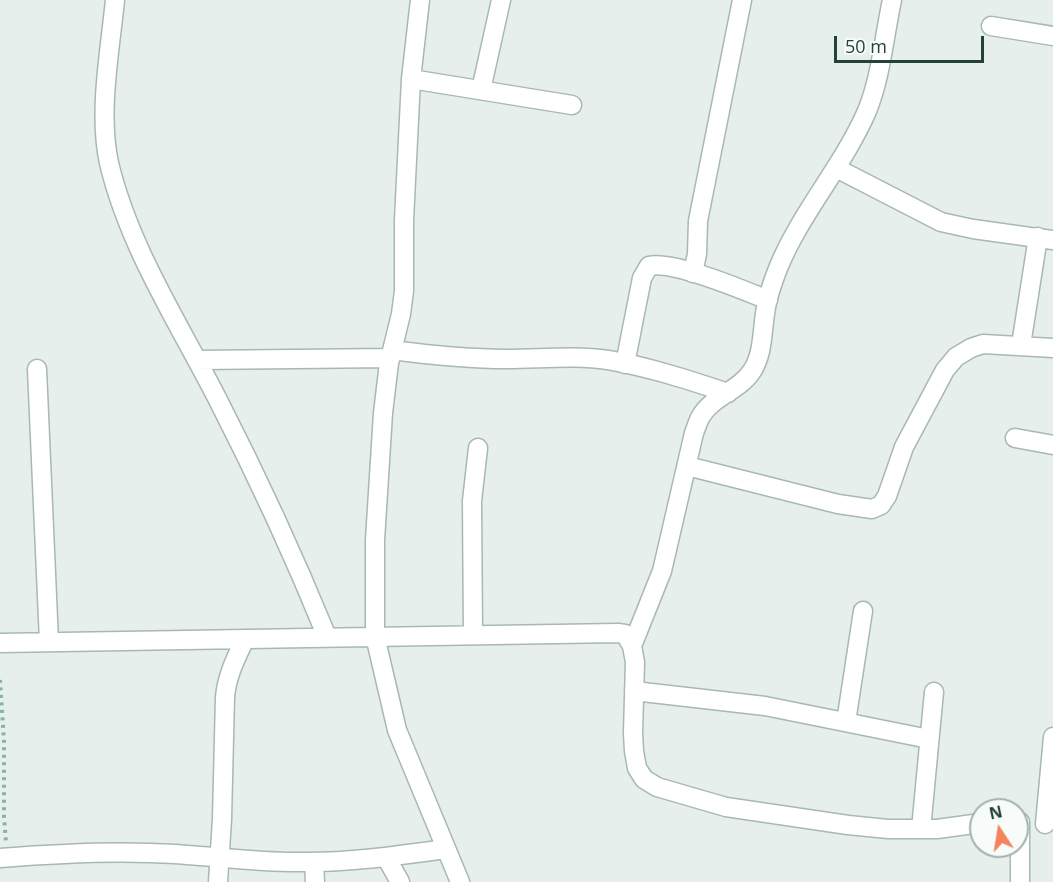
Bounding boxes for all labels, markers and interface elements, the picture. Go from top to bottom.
scale bar [837,24,987,62]
text: 50 m [845,34,887,58]
north arrow [969,798,1029,858]
text: N [987,800,1004,824]

